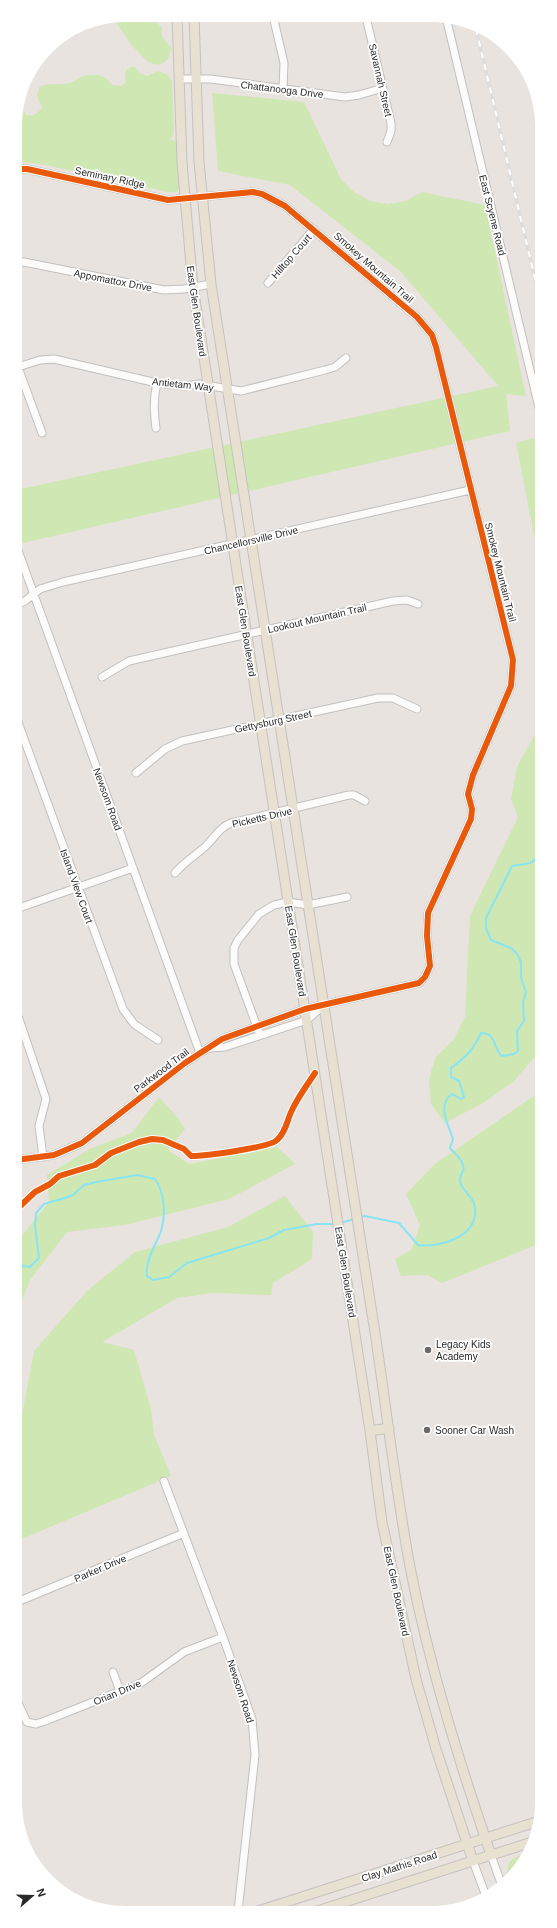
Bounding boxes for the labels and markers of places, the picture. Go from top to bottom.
place label: Legacy Kids Academy [436,1339,490,1362]
marker: Legacy Kids Academy [423,1345,433,1355]
marker: Sooner Car Wash [422,1425,432,1435]
place label: Sooner Car Wash [435,1425,514,1436]

